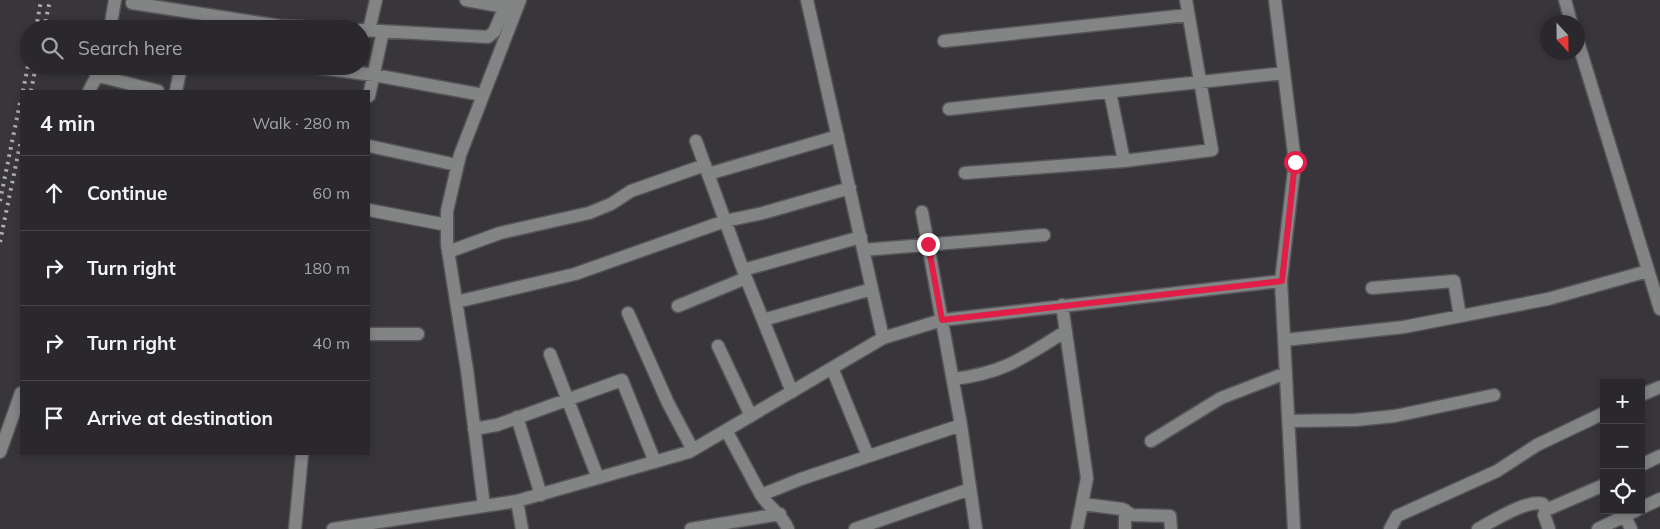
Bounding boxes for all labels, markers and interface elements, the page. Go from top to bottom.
north arrow [1540,15,1585,60]
search box [20,20,370,75]
icon: search [38,34,66,62]
text: Search here [78,36,182,60]
text: 4 min [40,110,95,136]
text: Walk · 280 m [252,113,350,133]
route start [1284,151,1307,174]
icon: ahead [40,179,68,207]
text: Continue [87,181,167,205]
text: 60 m [313,183,350,203]
route end [917,233,940,256]
icon: right [40,254,68,282]
text: Turn right [87,256,176,280]
text: 180 m [303,258,350,278]
icon: right [40,329,68,357]
text: Turn right [87,331,176,355]
text: 40 m [313,333,350,353]
map controls [1600,379,1645,514]
button: + [1600,379,1645,424]
icon: arrive [40,404,68,432]
text: Arrive at destination [87,406,273,430]
button: − [1600,424,1645,469]
button: locate [1600,469,1645,514]

